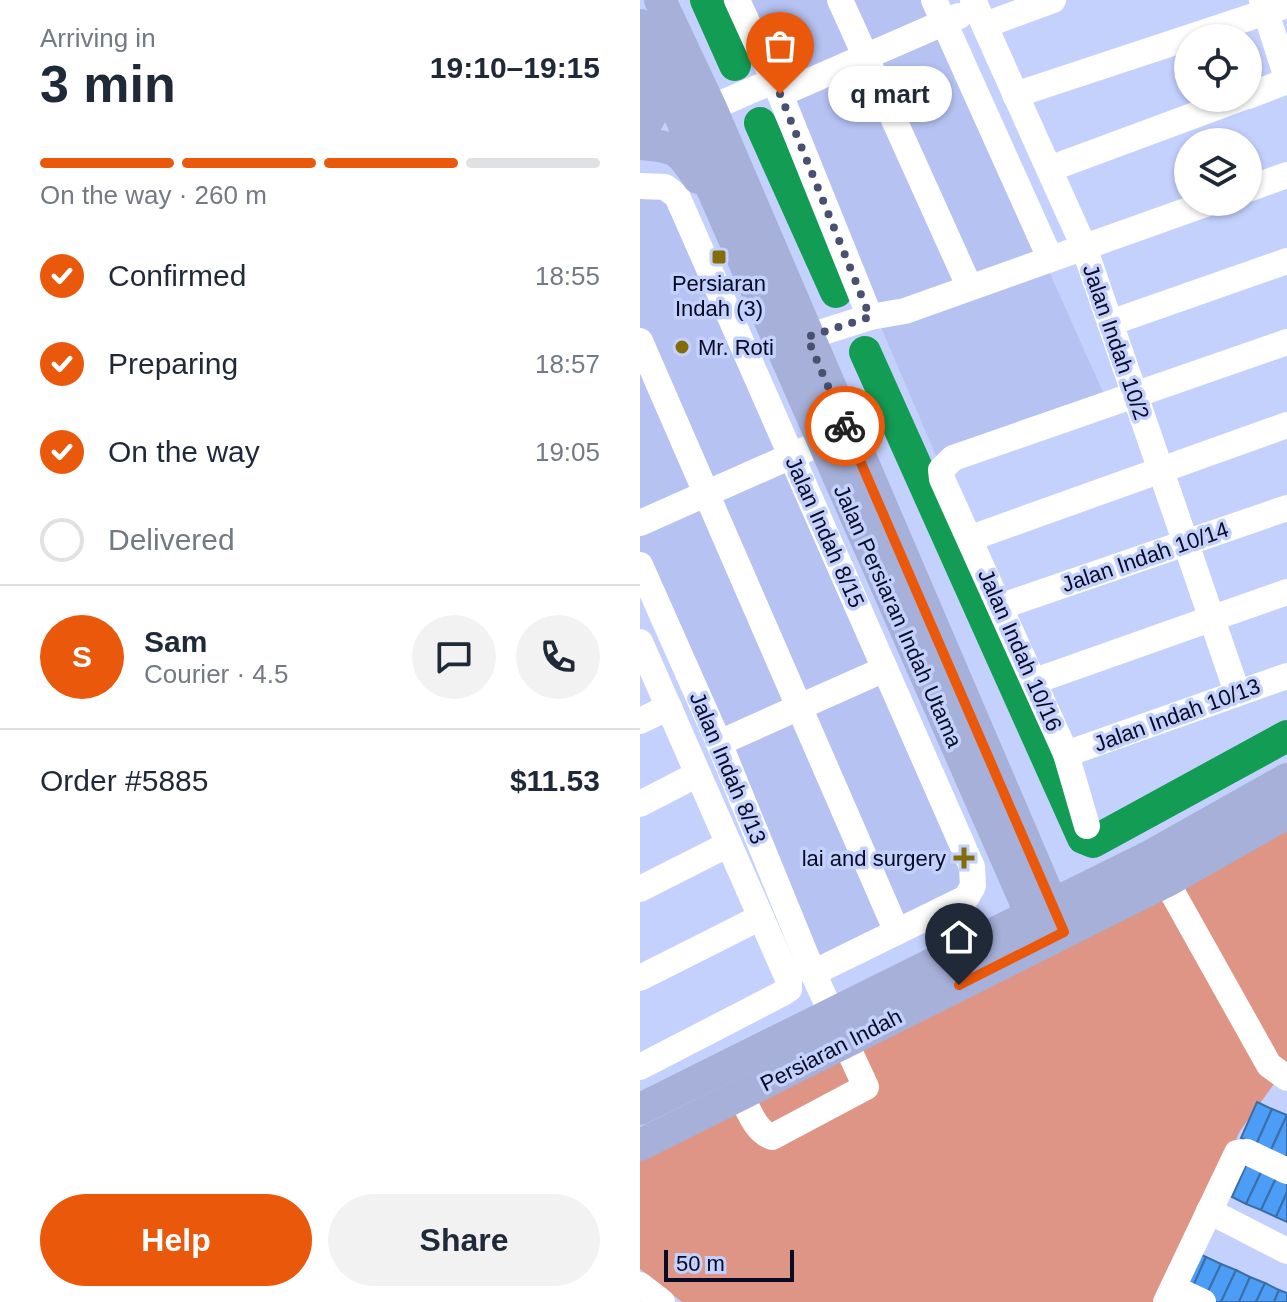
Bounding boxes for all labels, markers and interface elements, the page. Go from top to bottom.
pin [746,12,814,94]
text: Arriving in [40,23,156,53]
icon: bag [758,24,802,68]
map controls [1174,24,1262,216]
button: locate [1174,24,1262,112]
text: 19:10–19:15 [430,51,600,84]
text: 3 min [40,55,176,113]
callout: q mart [828,66,952,122]
text: q mart [850,79,930,109]
button: layers [1174,128,1262,216]
text: On the way · 260 m [40,180,267,210]
marker: Persiaran Indah (3) [710,248,728,266]
icon: check [40,254,84,298]
text: Confirmed [108,259,246,292]
text: 18:55 [535,261,600,291]
street label: Jalan Indah 10/2 [1078,261,1154,423]
place label: Persiaran Indah (3) [672,271,766,321]
place label: Mr. Roti [698,335,774,360]
marker: Mr. Roti [673,338,691,356]
icon: check [40,342,84,386]
text: Preparing [108,347,238,380]
text: 18:57 [535,349,600,379]
courier [805,386,885,466]
icon: bike [823,404,867,448]
icon: check [40,430,84,474]
text: On the way [108,435,260,468]
text: 19:05 [535,437,600,467]
street label: Jalan Indah 8/15 [780,453,870,611]
street label: Jalan Persiaran Indah Utama [829,481,968,752]
street label: Jalan Indah 10/14 [1058,517,1232,597]
text: Delivered [108,523,235,556]
street label: Jalan Indah 10/16 [973,565,1067,735]
button: chat [412,615,496,699]
button: phone [516,615,600,699]
text: Sam [144,625,207,658]
text: S [72,640,92,673]
text: Courier · 4.5 [144,659,289,689]
street label: Jalan Indah 10/13 [1091,673,1263,757]
street label: Jalan Indah 8/13 [685,688,771,848]
text: Order #5885 [40,764,208,797]
text: $11.53 [510,764,600,797]
place label: lai and surgery [802,846,946,871]
marker: lai and surgery [953,847,975,869]
pin [925,903,993,985]
icon: home [937,915,981,959]
street label: Persiaran Indah [756,1004,906,1096]
button: Help [40,1194,312,1286]
button: Share [328,1194,600,1286]
scale bar [664,1246,794,1282]
text: 50 m [676,1251,725,1276]

